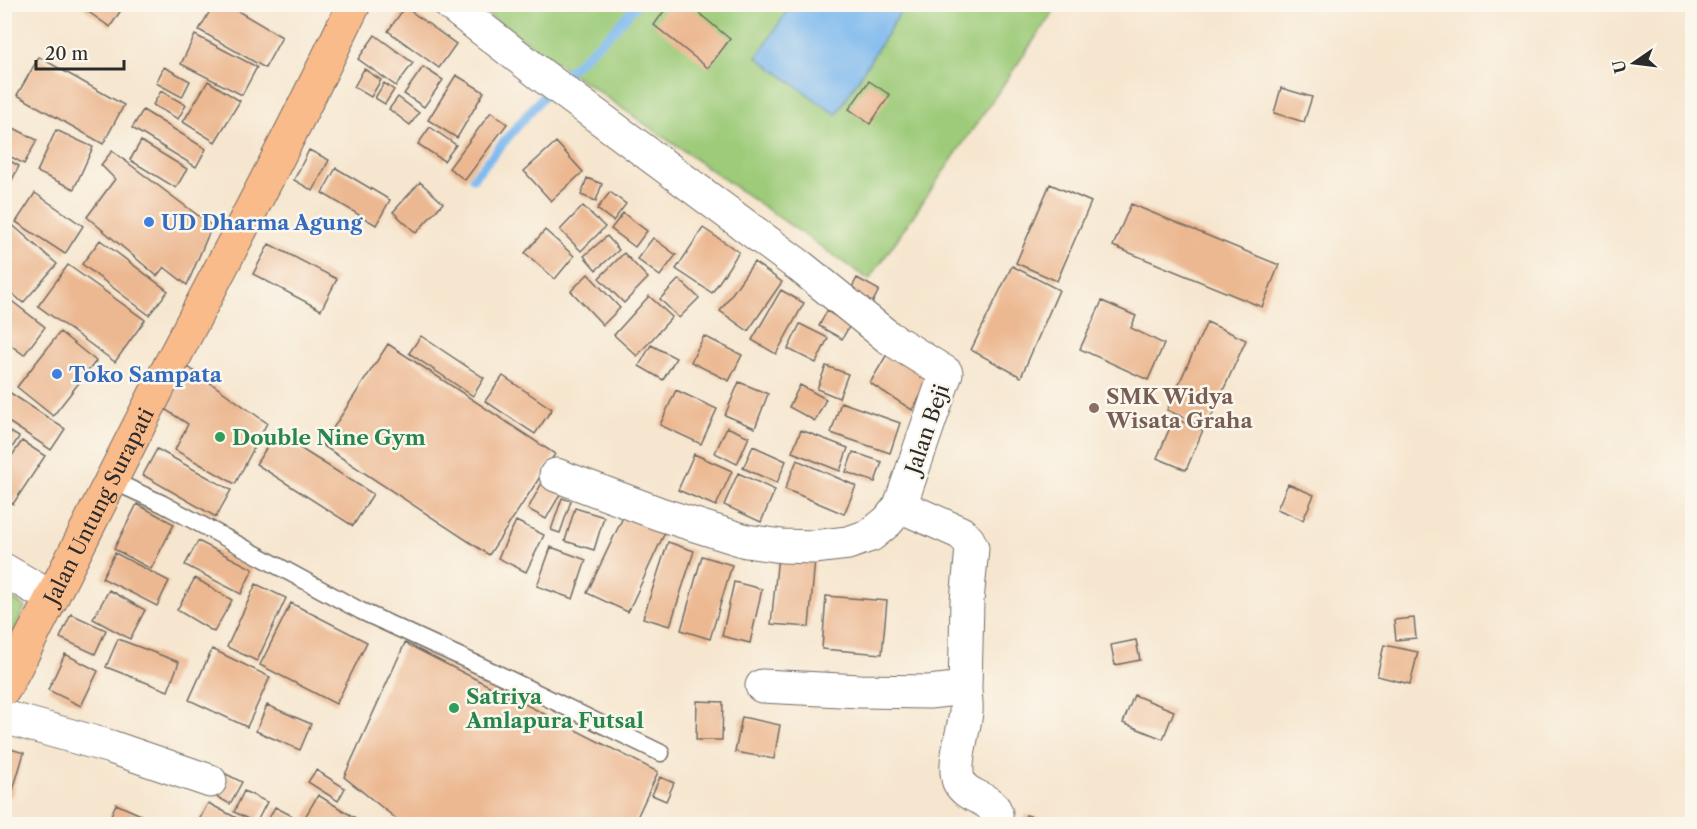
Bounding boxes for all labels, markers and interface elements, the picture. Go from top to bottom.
scale bar [36,33,124,71]
north arrow [1604,33,1664,93]
text: 20 m [45,43,89,65]
text: U [1608,58,1631,75]
place label: UD Dharma Agung [161,210,363,235]
marker: UD Dharma Agung [142,215,156,229]
place label: Toko Sampata [69,362,223,387]
marker: Toko Sampata [50,367,64,381]
street label: Jalan Beji [899,381,954,480]
place label: SMK Widya Wisata Graha [1105,384,1253,433]
marker: SMK Widya Wisata Graha [1087,401,1101,415]
street label: Jalan Untung Surapati [37,404,158,611]
place label: Double Nine Gym [232,425,426,450]
marker: Double Nine Gym [213,430,227,444]
place label: Satriya Amlapura Futsal [465,684,644,733]
marker: Satriya Amlapura Futsal [447,701,461,715]

